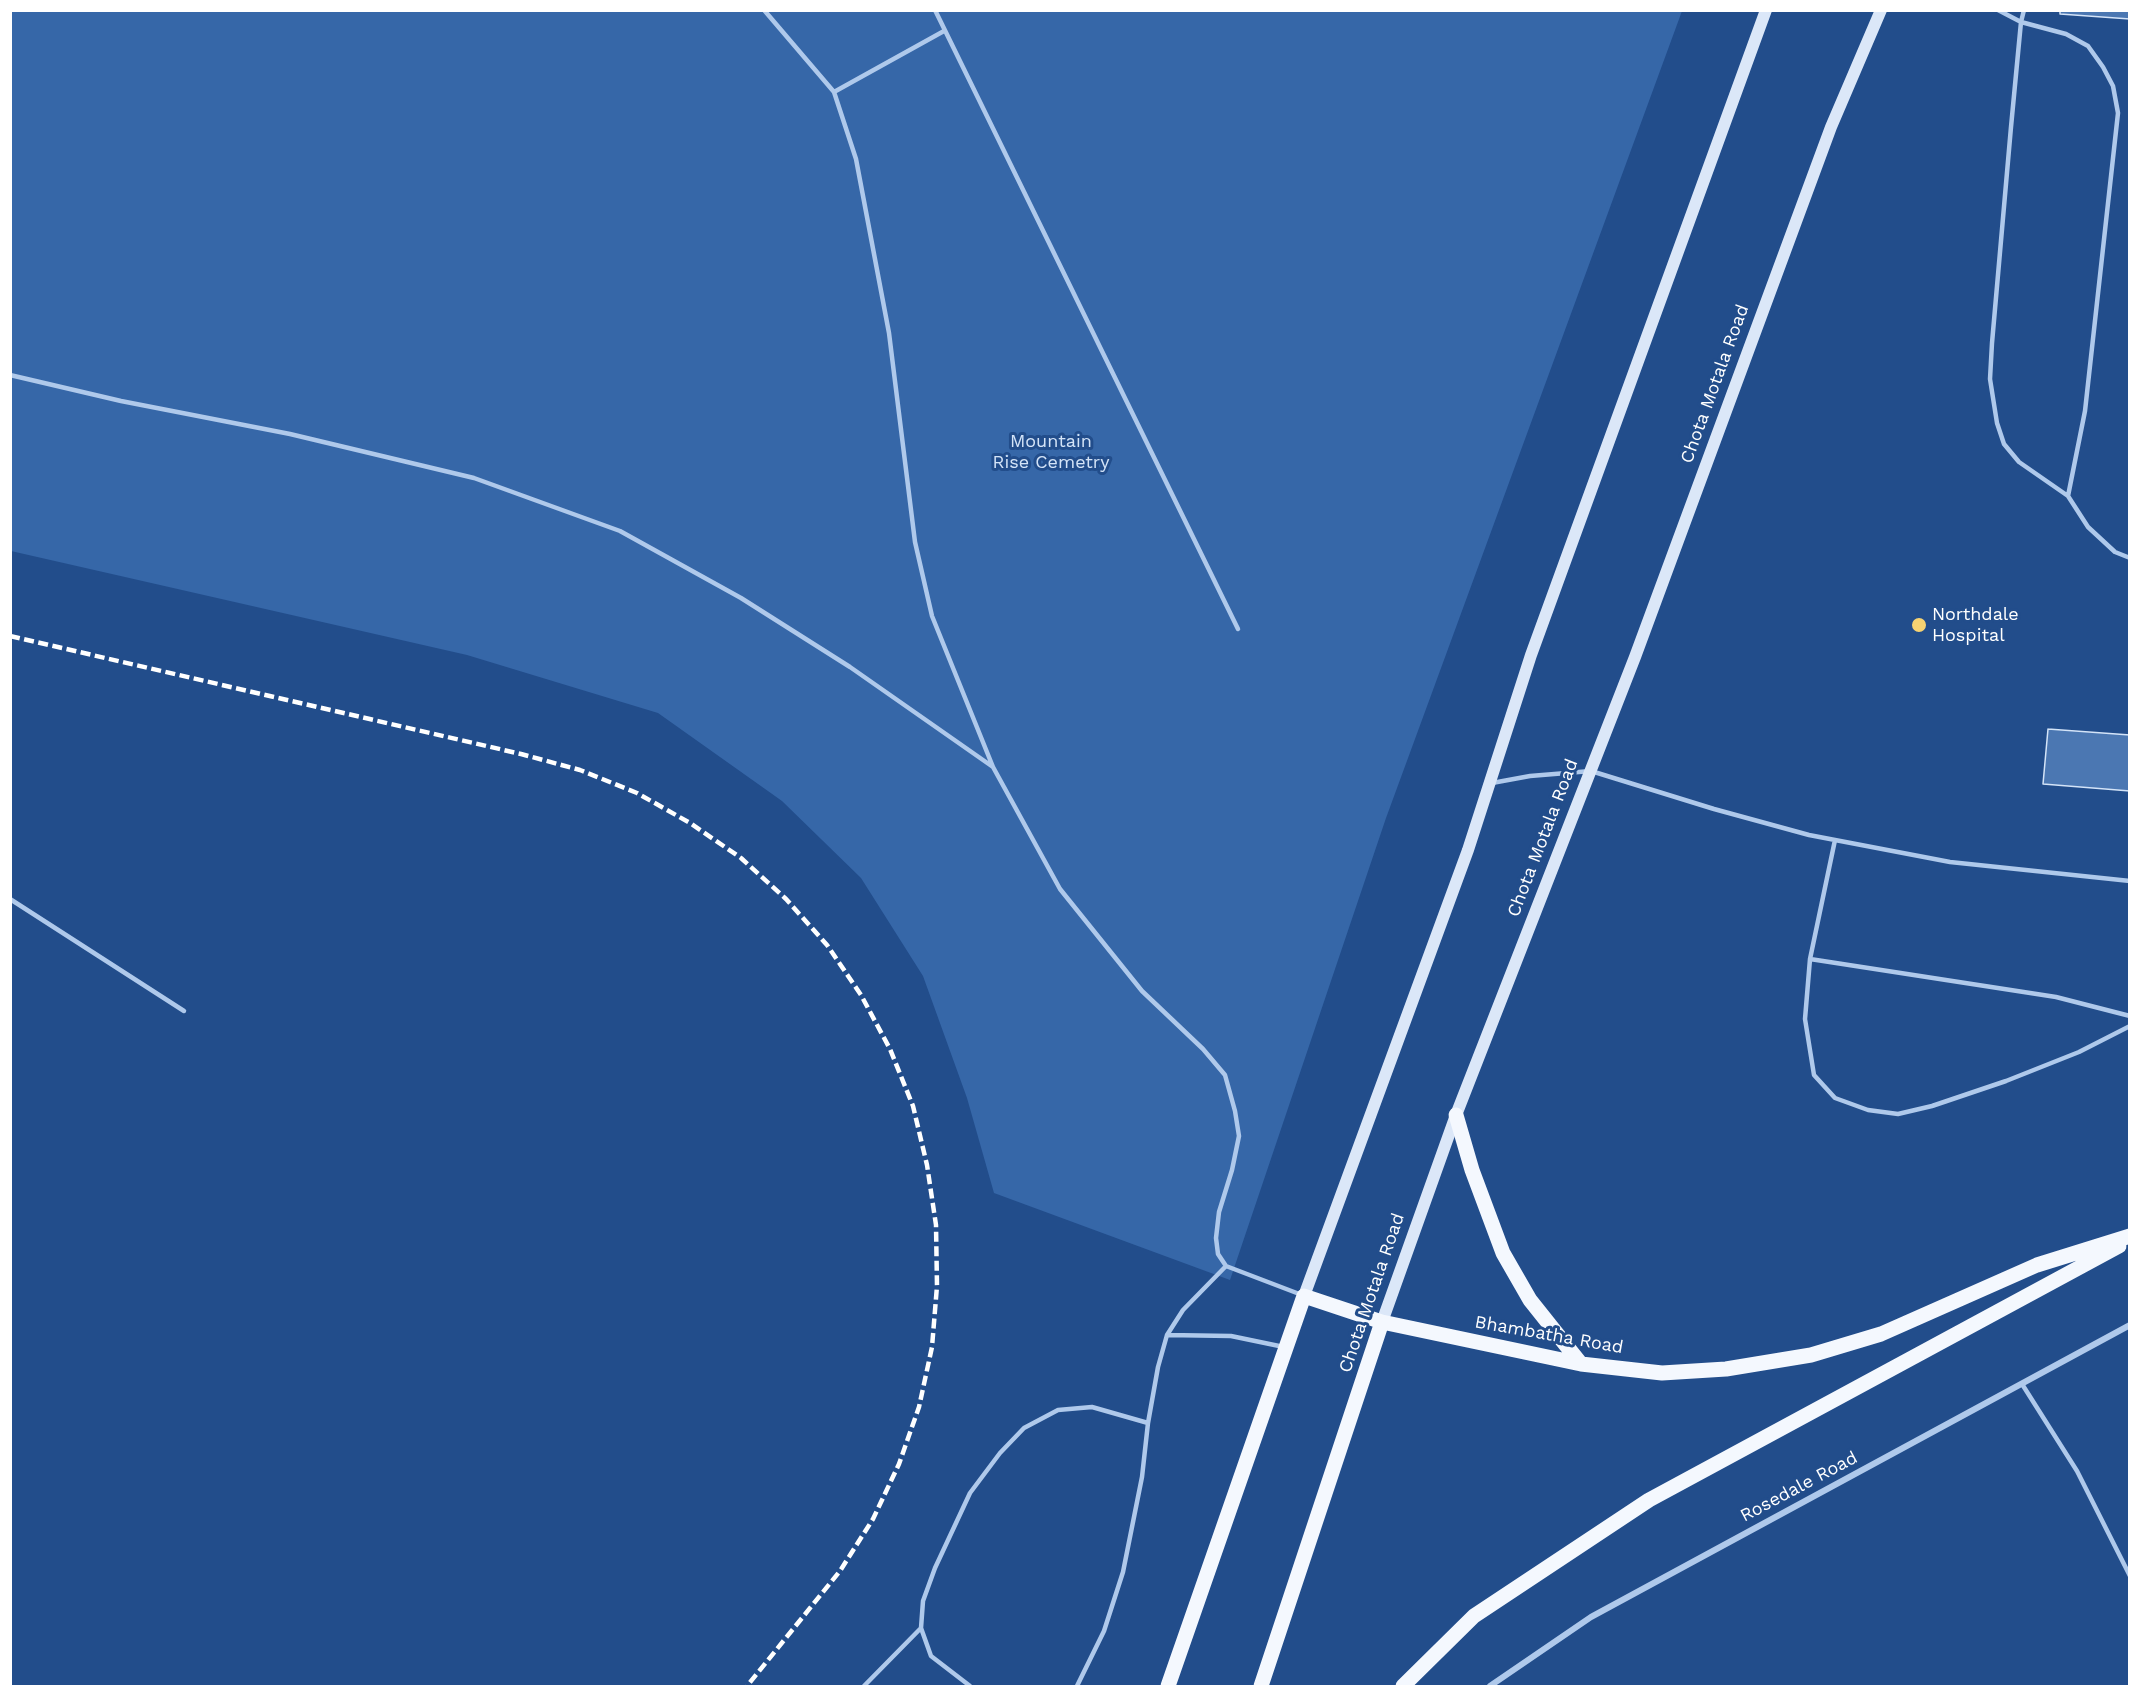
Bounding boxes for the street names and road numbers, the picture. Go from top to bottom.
street label: Chota Motala Road [1676,302,1754,466]
street label: Chota Motala Road [1503,756,1583,920]
street label: Chota Motala Road [1335,1210,1409,1376]
street label: Bhambatha Road [1473,1311,1625,1359]
street label: Rosedale Road [1737,1447,1861,1527]

